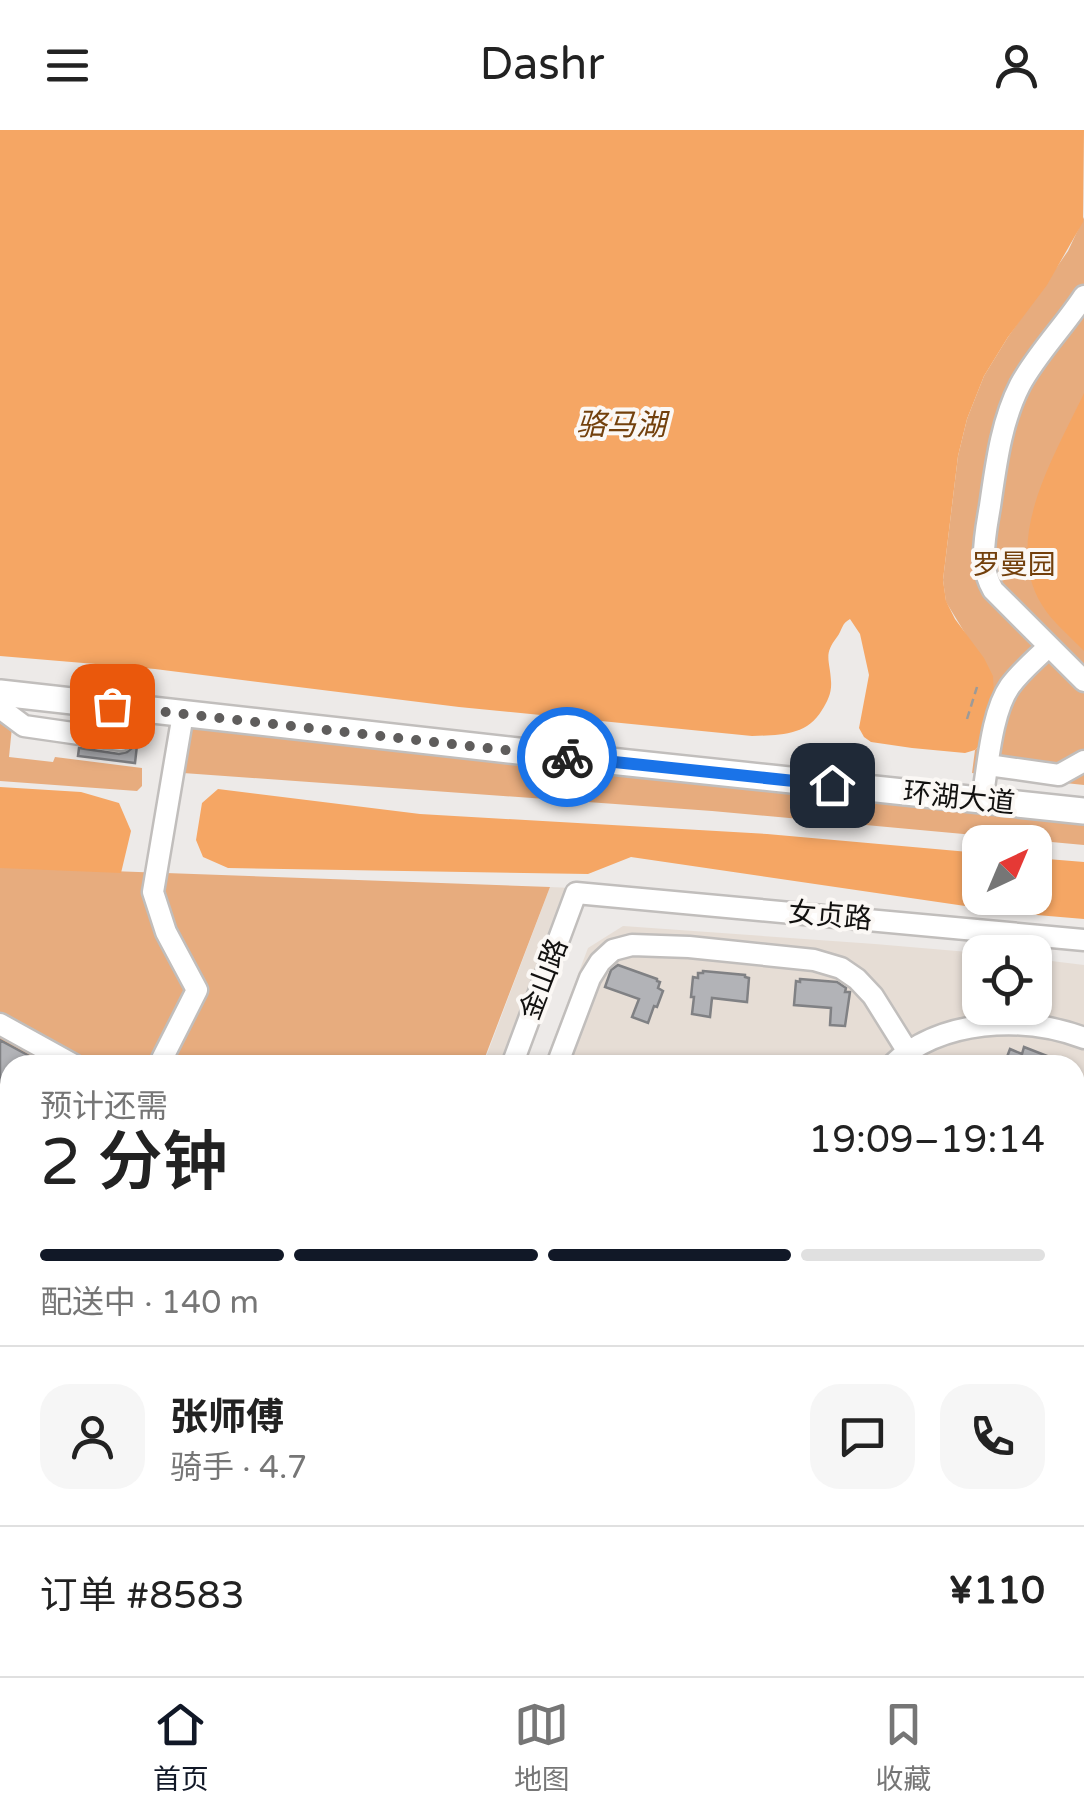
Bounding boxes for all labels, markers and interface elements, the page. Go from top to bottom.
icon: menu [40,38,95,93]
text: Dashr [480,38,604,92]
icon: person [989,38,1044,93]
water label: 骆马湖 [576,407,670,444]
park label: 罗曼园 [972,548,1056,582]
pin [70,664,155,749]
icon: bag [85,679,140,734]
courier [517,707,617,807]
icon: bike [540,730,595,785]
pin [790,743,875,828]
icon: home [805,758,860,813]
street label: 环湖大道 [902,775,1016,821]
north arrow [962,825,1052,915]
map controls [962,825,1052,1025]
street label: 女贞路 [787,895,873,937]
street label: 金山路 [513,934,575,1024]
button: locate [962,935,1052,1025]
text: 预计还需 [40,1088,168,1126]
text: 19:09–19:14 [808,1117,1045,1163]
text: 2 分钟 [40,1124,228,1203]
text: 配送中 · 140 m [40,1284,259,1322]
button: person [40,1384,145,1489]
button: chat [810,1384,915,1489]
button: phone [940,1384,1045,1489]
text: 张师傅 [170,1395,284,1441]
text: 骑手 · 4.7 [170,1449,307,1487]
text: ¥110 [948,1568,1045,1614]
text: 订单 #8583 [40,1573,245,1619]
tab: 首页 [153,1697,209,1797]
tab: 地图 [514,1697,570,1797]
tab: 收藏 [875,1697,931,1797]

